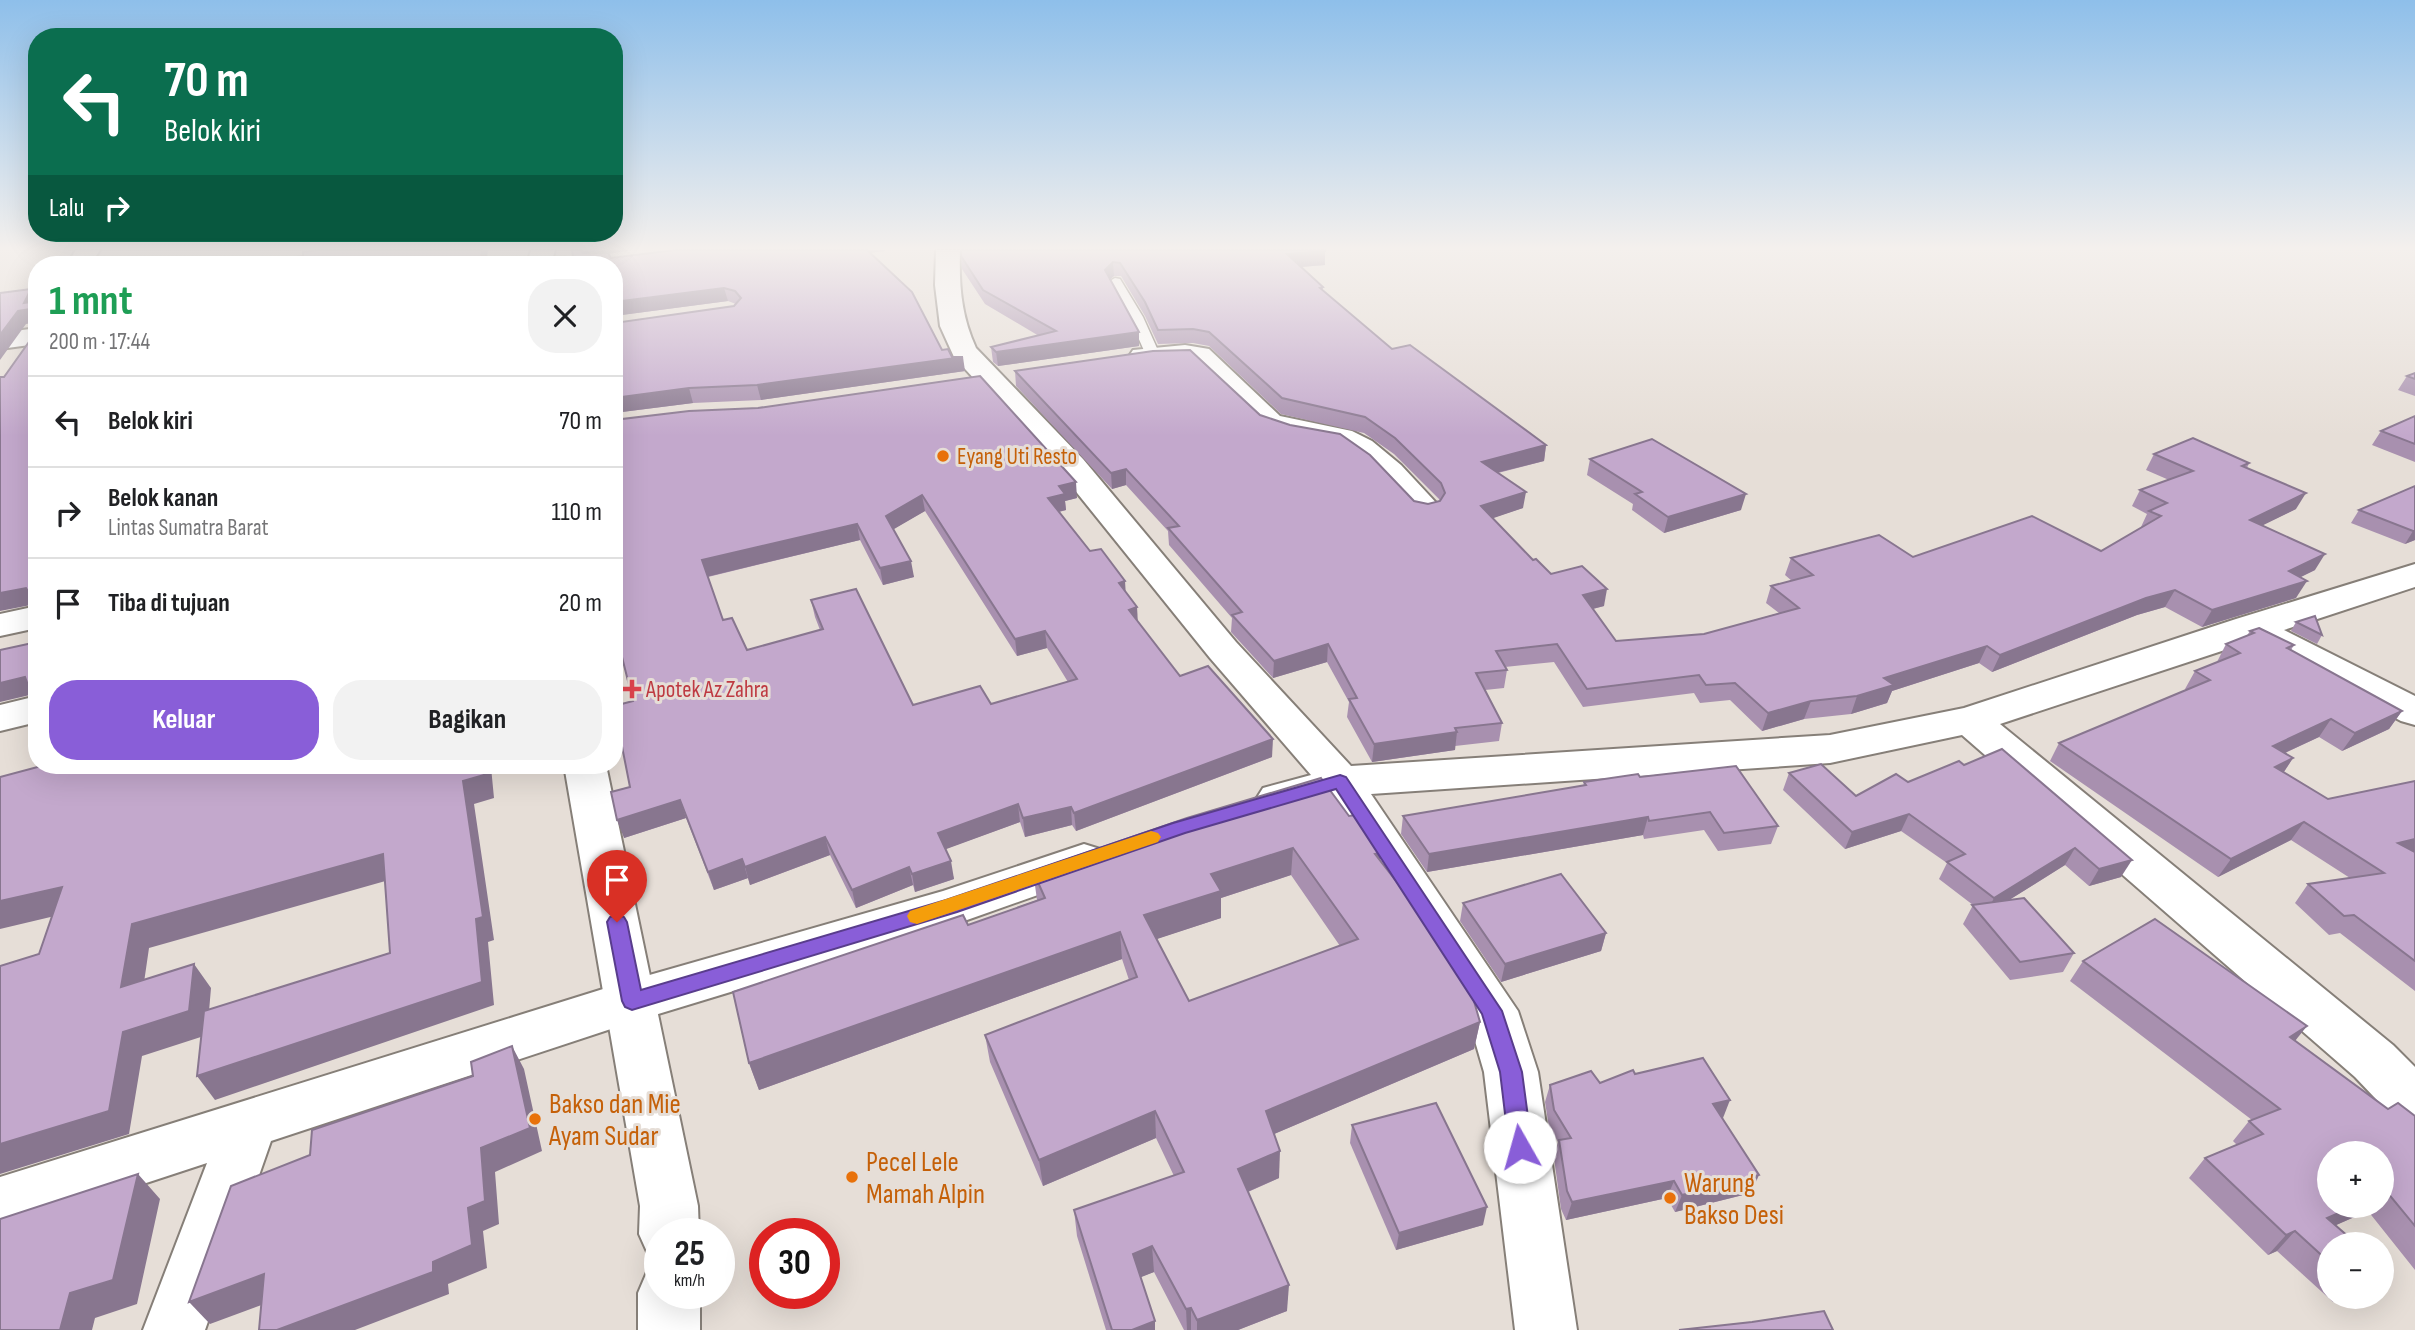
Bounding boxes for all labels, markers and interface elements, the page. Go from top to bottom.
text: 70 m [164,52,249,111]
icon: left [49,56,140,147]
text: Belok kiri [164,112,261,151]
icon: right [98,189,136,227]
text: Lalu [49,193,84,224]
text: 1 mnt [49,276,133,327]
button: close [528,279,602,353]
text: 200 m · 17:44 [49,328,150,356]
icon: left [49,403,87,441]
text: Belok kiri [108,406,193,437]
text: 70 m [559,406,602,437]
place label: Eyang Uti Resto [957,443,1077,471]
marker: Eyang Uti Resto [935,448,951,464]
text: Belok kanan [108,483,218,514]
icon: right [49,494,87,532]
text: 110 m [551,497,602,528]
text: Lintas Sumatra Barat [108,514,269,542]
icon: arrive [49,585,87,623]
text: Tiba di tujuan [108,588,230,619]
text: 20 m [559,588,602,619]
place label: Apotek Az Zahra [645,676,769,704]
button: Keluar [49,680,319,760]
button: Bagikan [333,680,602,760]
marker: Apotek Az Zahra [624,681,640,697]
pin [587,850,647,922]
icon: arrive [598,861,636,899]
place label: Bakso dan Mie Ayam Sudar [548,1088,681,1153]
position arrow [1483,1110,1557,1184]
marker: Bakso dan Mie Ayam Sudar [527,1111,543,1127]
map controls [2317,1141,2394,1309]
button: + [2317,1141,2394,1218]
place label: Pecel Lele Mamah Alpin [866,1146,985,1211]
place label: Warung Bakso Desi [1684,1167,1784,1232]
marker: Pecel Lele Mamah Alpin [844,1169,860,1185]
marker: Warung Bakso Desi [1662,1190,1678,1206]
speed limit sign: 30 [749,1218,840,1309]
button: − [2317,1232,2394,1309]
text: 25 [674,1233,705,1276]
text: km/h [674,1270,705,1291]

